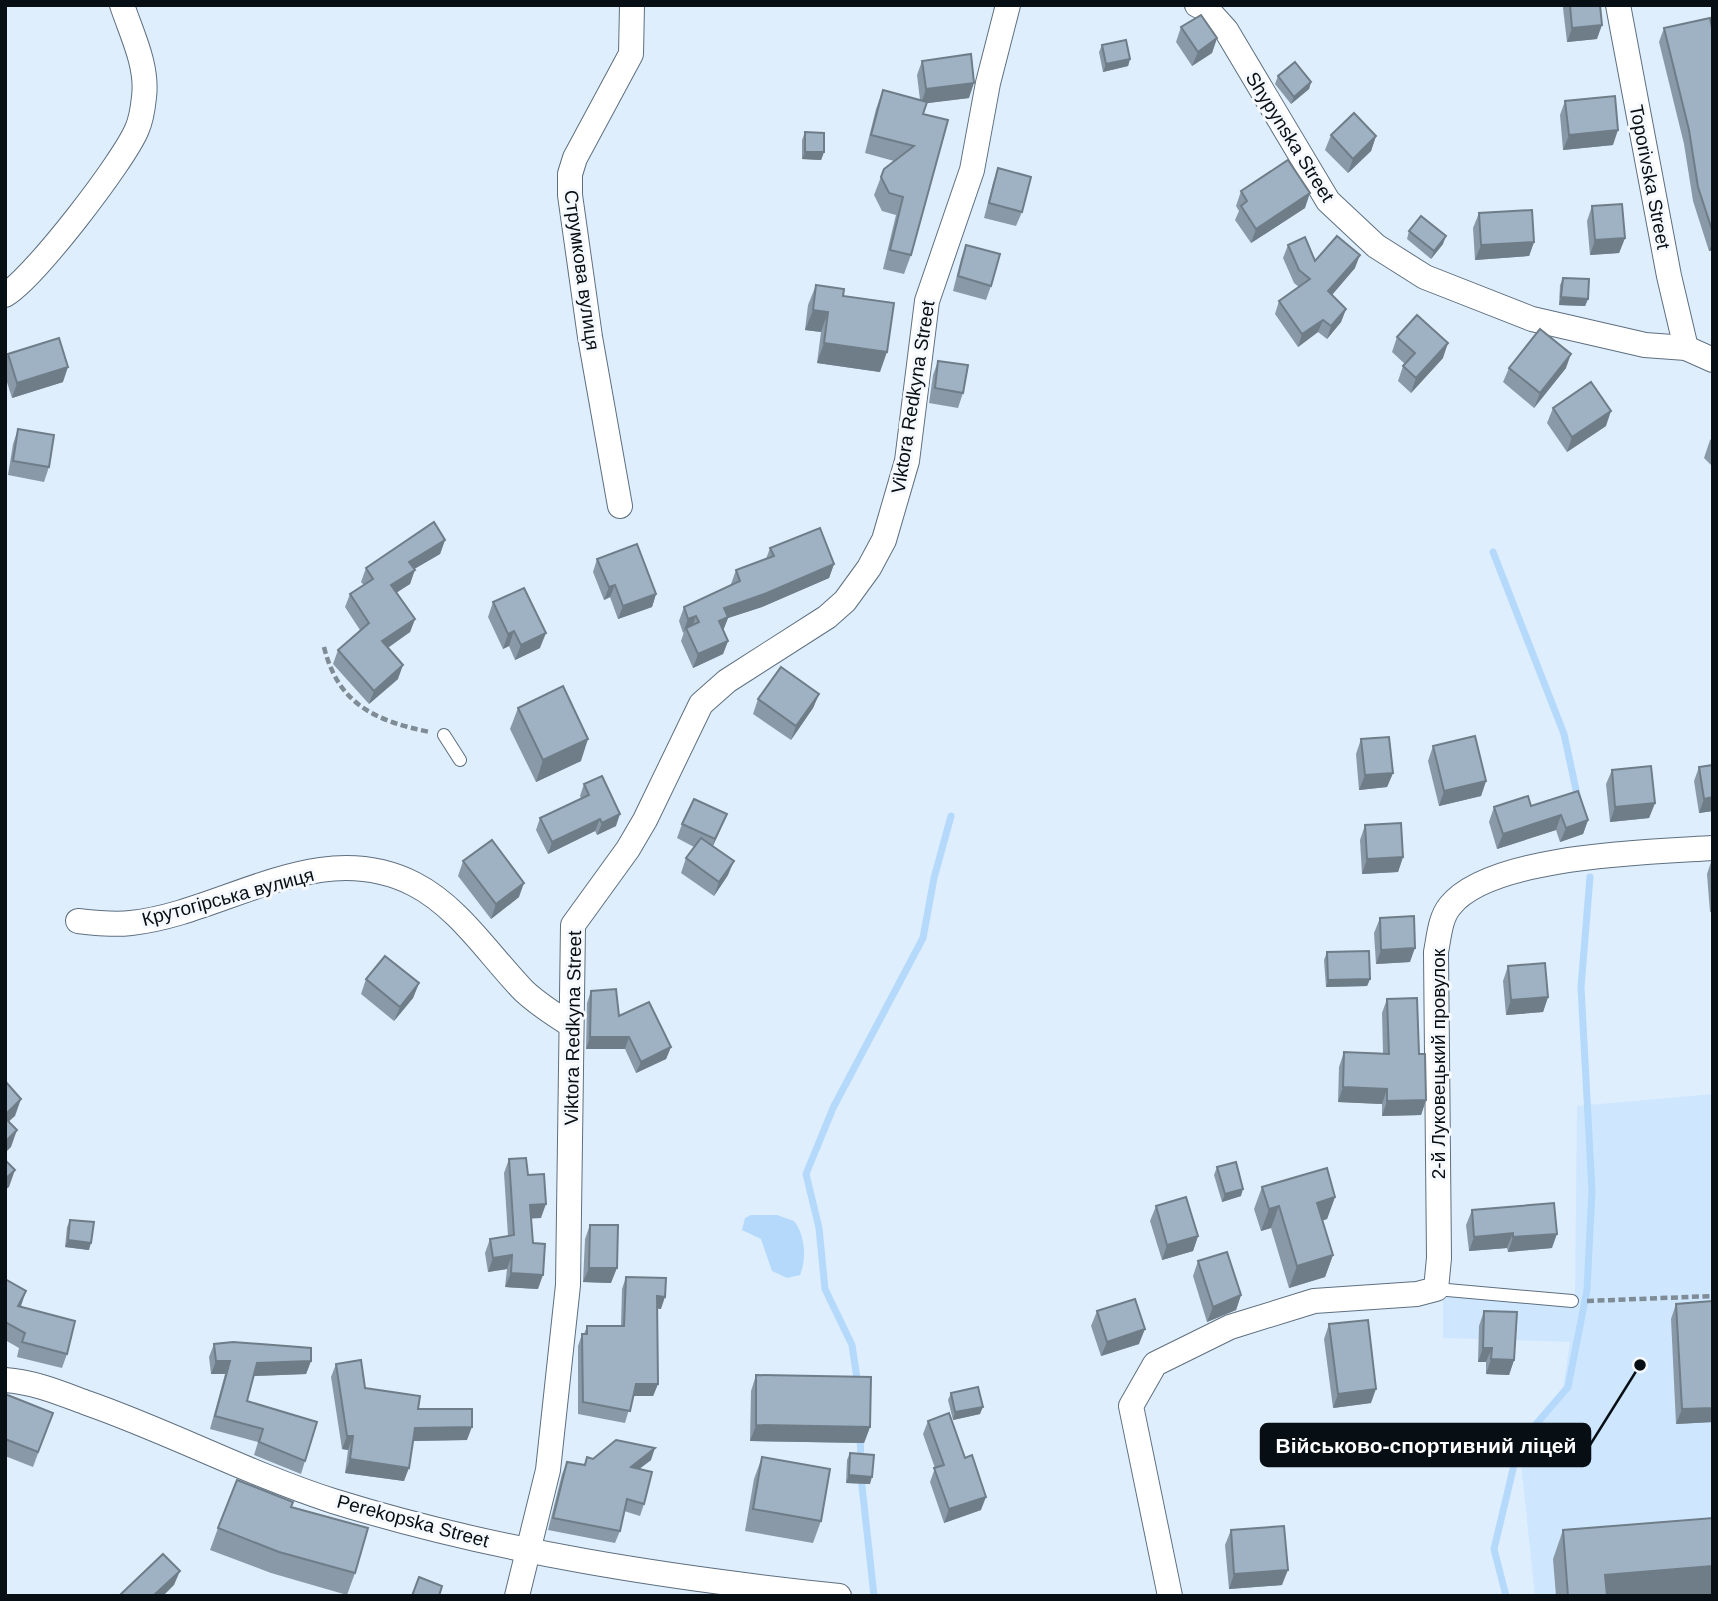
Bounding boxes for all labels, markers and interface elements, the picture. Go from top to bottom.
street label: Shypynska Street [1242,68,1339,206]
street label: Toporivska Street [1626,103,1674,252]
street label: Струмкова вулиця [560,189,604,351]
street label: Viktora Redkyna Street [887,298,939,495]
street label: Крутогірська вулиця [140,864,316,930]
street label: Viktora Redkyna Street [561,930,585,1126]
street label: 2-й Луковецький провулок [1428,948,1449,1179]
callout: Військово-спортивний ліцей [1261,1424,1590,1466]
text: Військово-спортивний ліцей [1276,1434,1576,1457]
street label: Perekopska Street [335,1491,492,1552]

